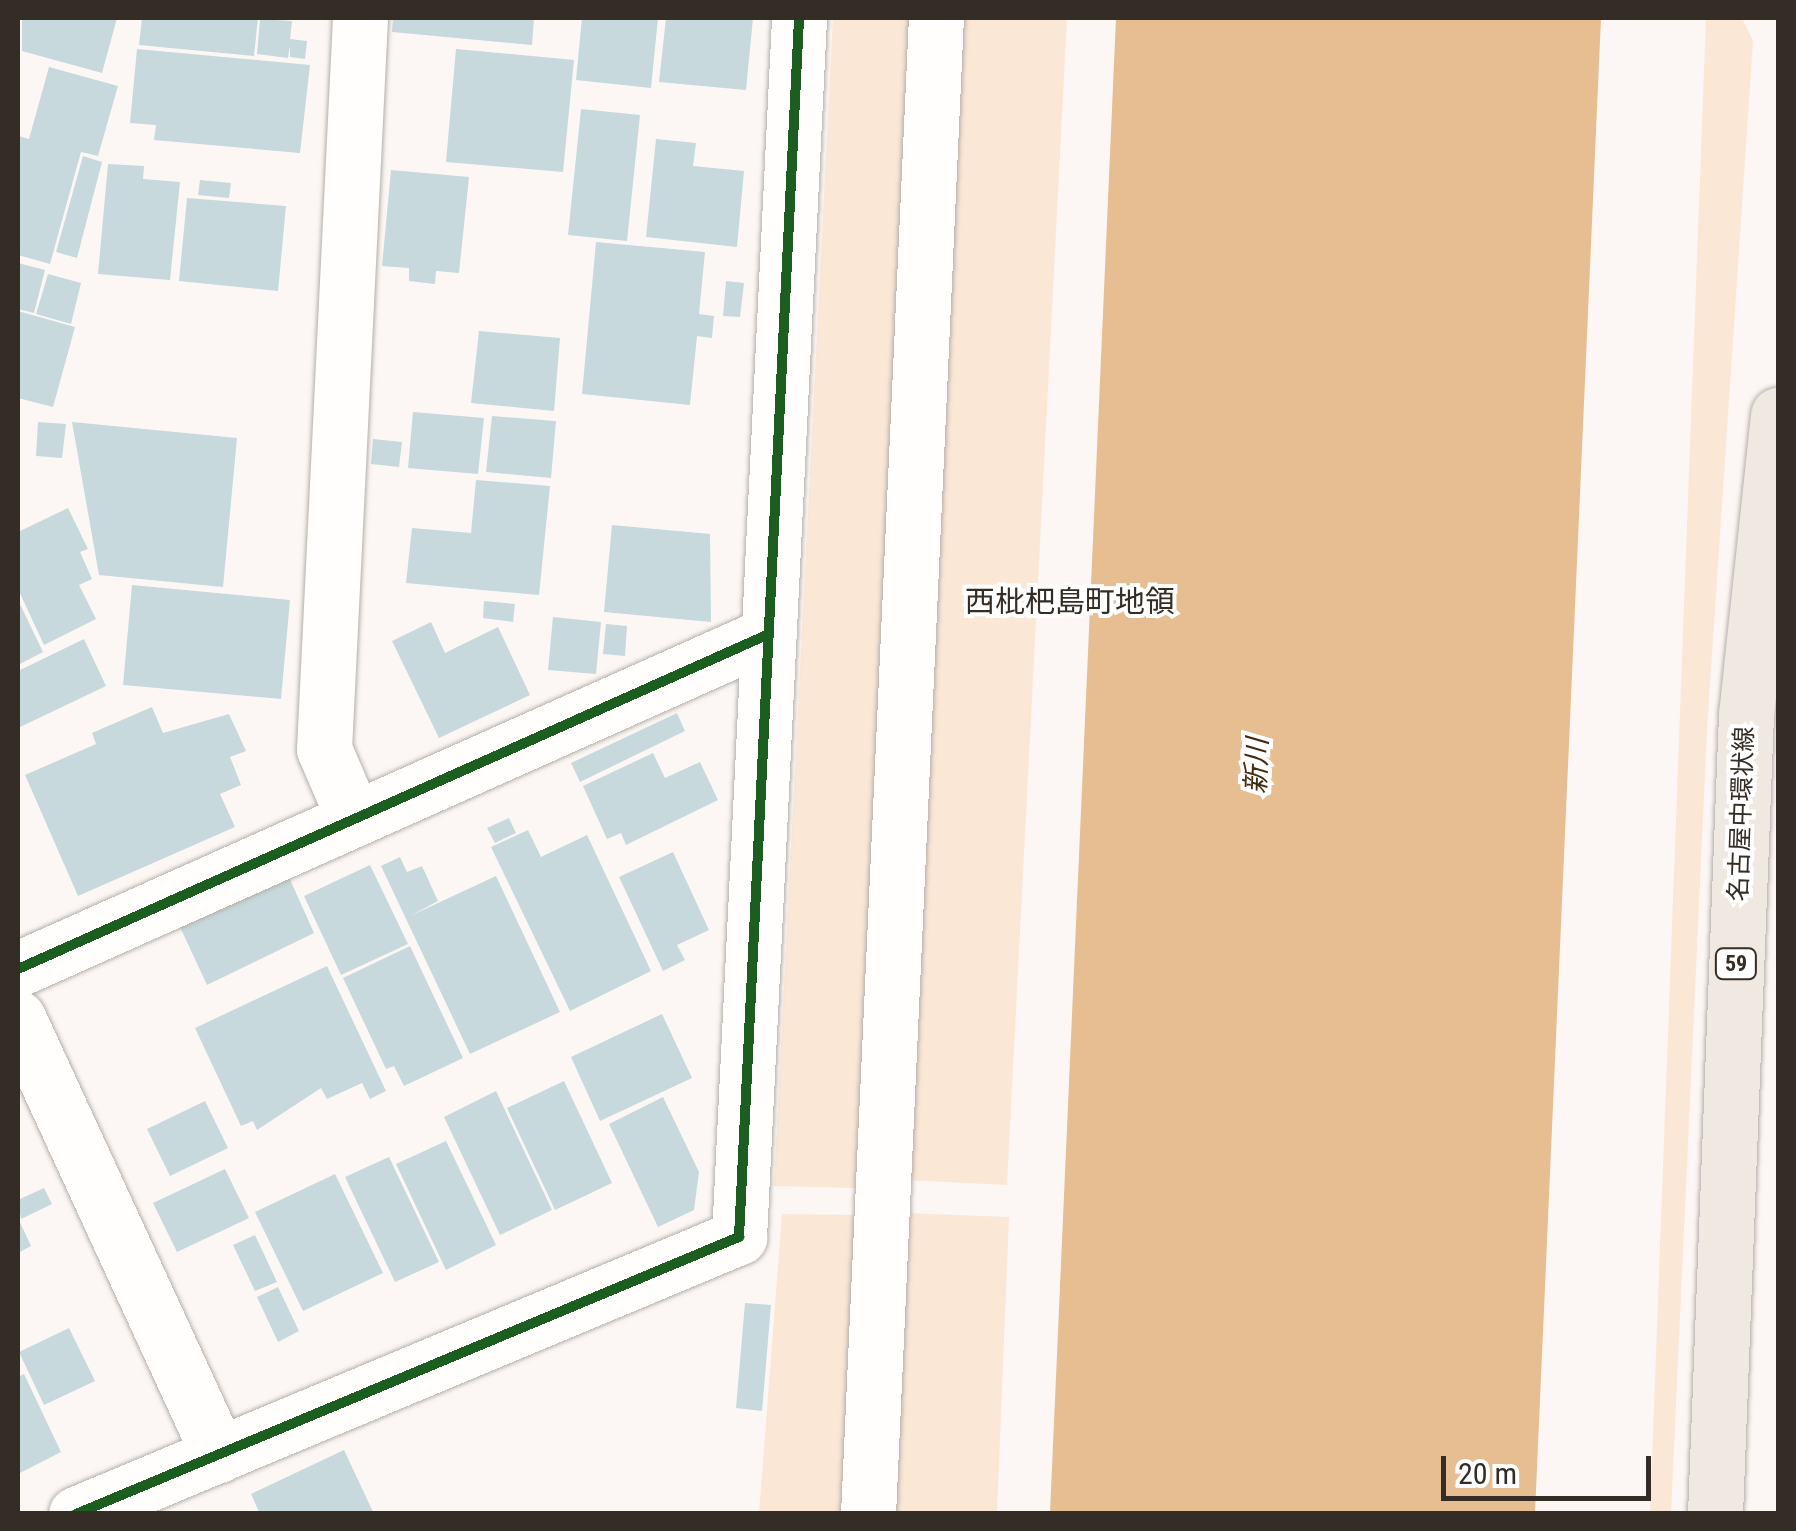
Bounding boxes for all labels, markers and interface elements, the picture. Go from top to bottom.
district label: 西枇杷島町地領 [965,584,1175,620]
street label: 名古屋中環状線 [1724,726,1760,902]
water label: 新川 [1239,737,1275,795]
road number: 59 [1714,947,1758,981]
scale bar [1446,1436,1656,1498]
text: 20 m [1458,1456,1517,1491]

